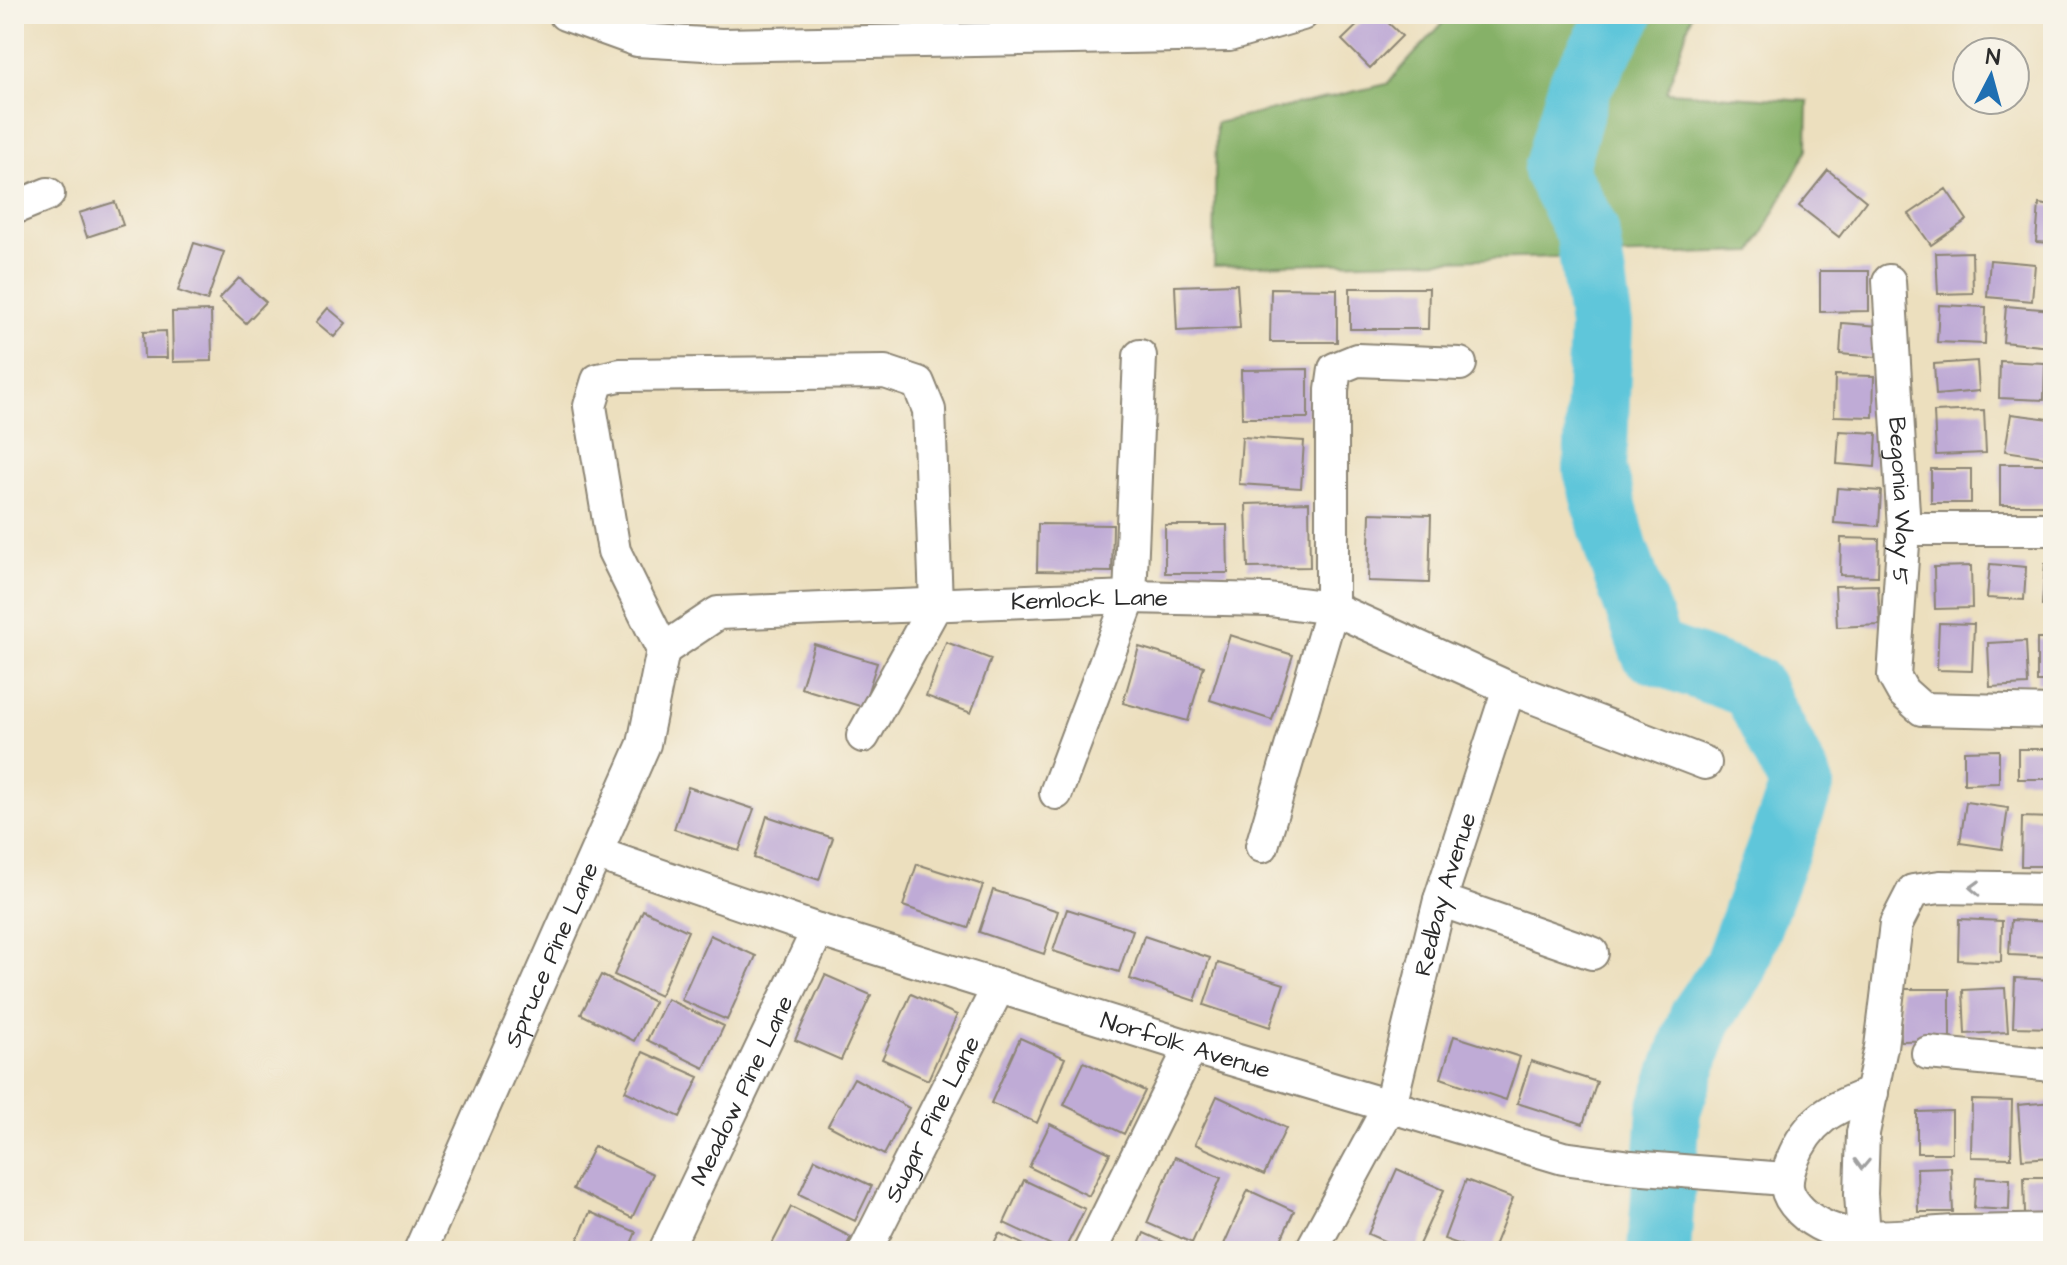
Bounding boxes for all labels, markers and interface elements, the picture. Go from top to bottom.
north arrow [1951,36,2031,116]
text: N [1984,41,2002,74]
street label: Begonia Way 5 [1879,416,1920,585]
street label: Kemlock Lane [1010,581,1168,620]
street label: Redbay Avenue [1406,808,1485,980]
street label: Spruce Pine Lane [496,857,608,1053]
one-way arrow [1968,879,1981,897]
street label: Meadow Pine Lane [683,990,802,1192]
street label: Norfolk Avenue [1096,1004,1274,1088]
street label: Sugar Pine Lane [876,1030,989,1208]
one-way arrow [1854,1158,1871,1171]

